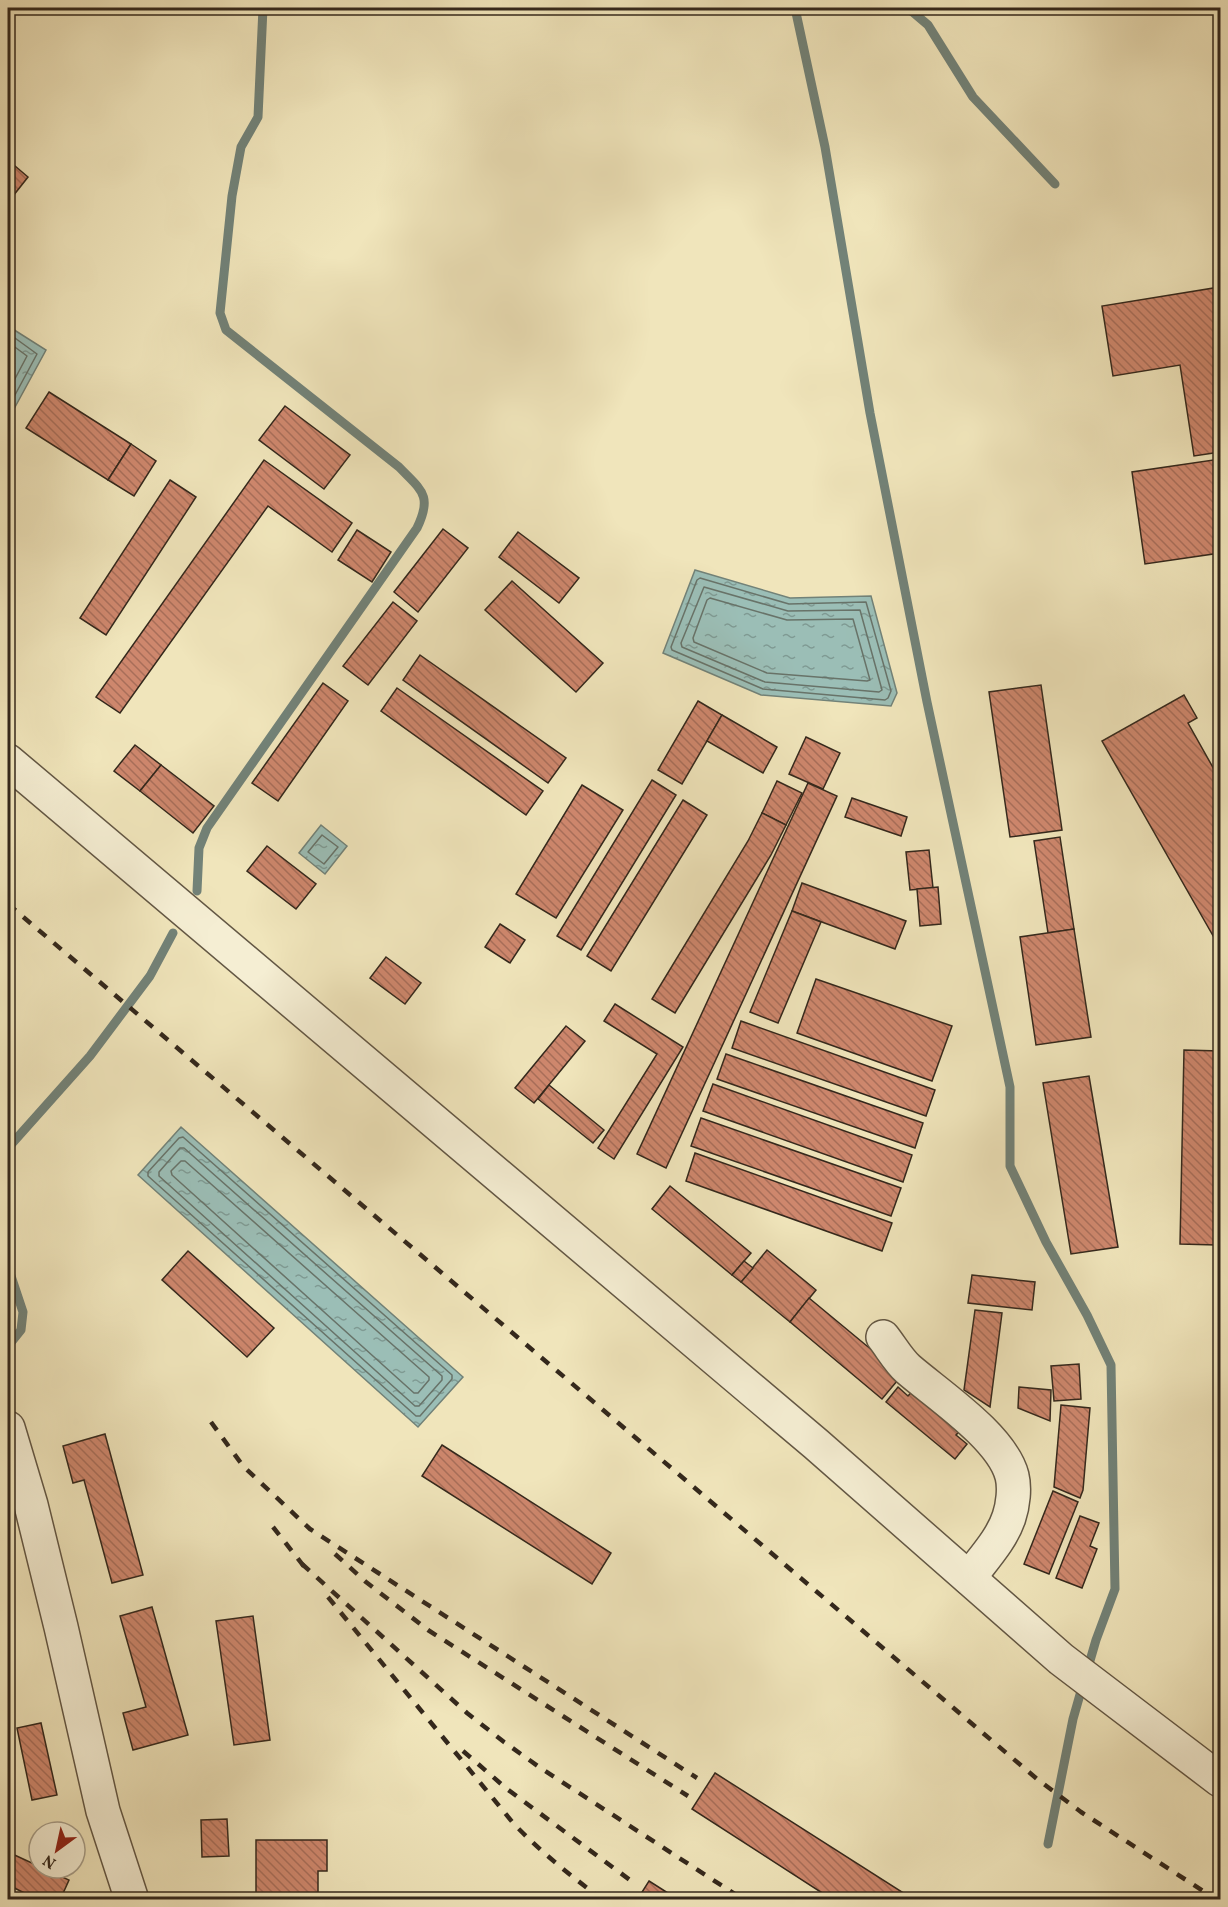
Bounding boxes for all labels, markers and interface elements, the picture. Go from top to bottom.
north arrow [27,1820,87,1880]
text: N [39,1848,61,1873]

